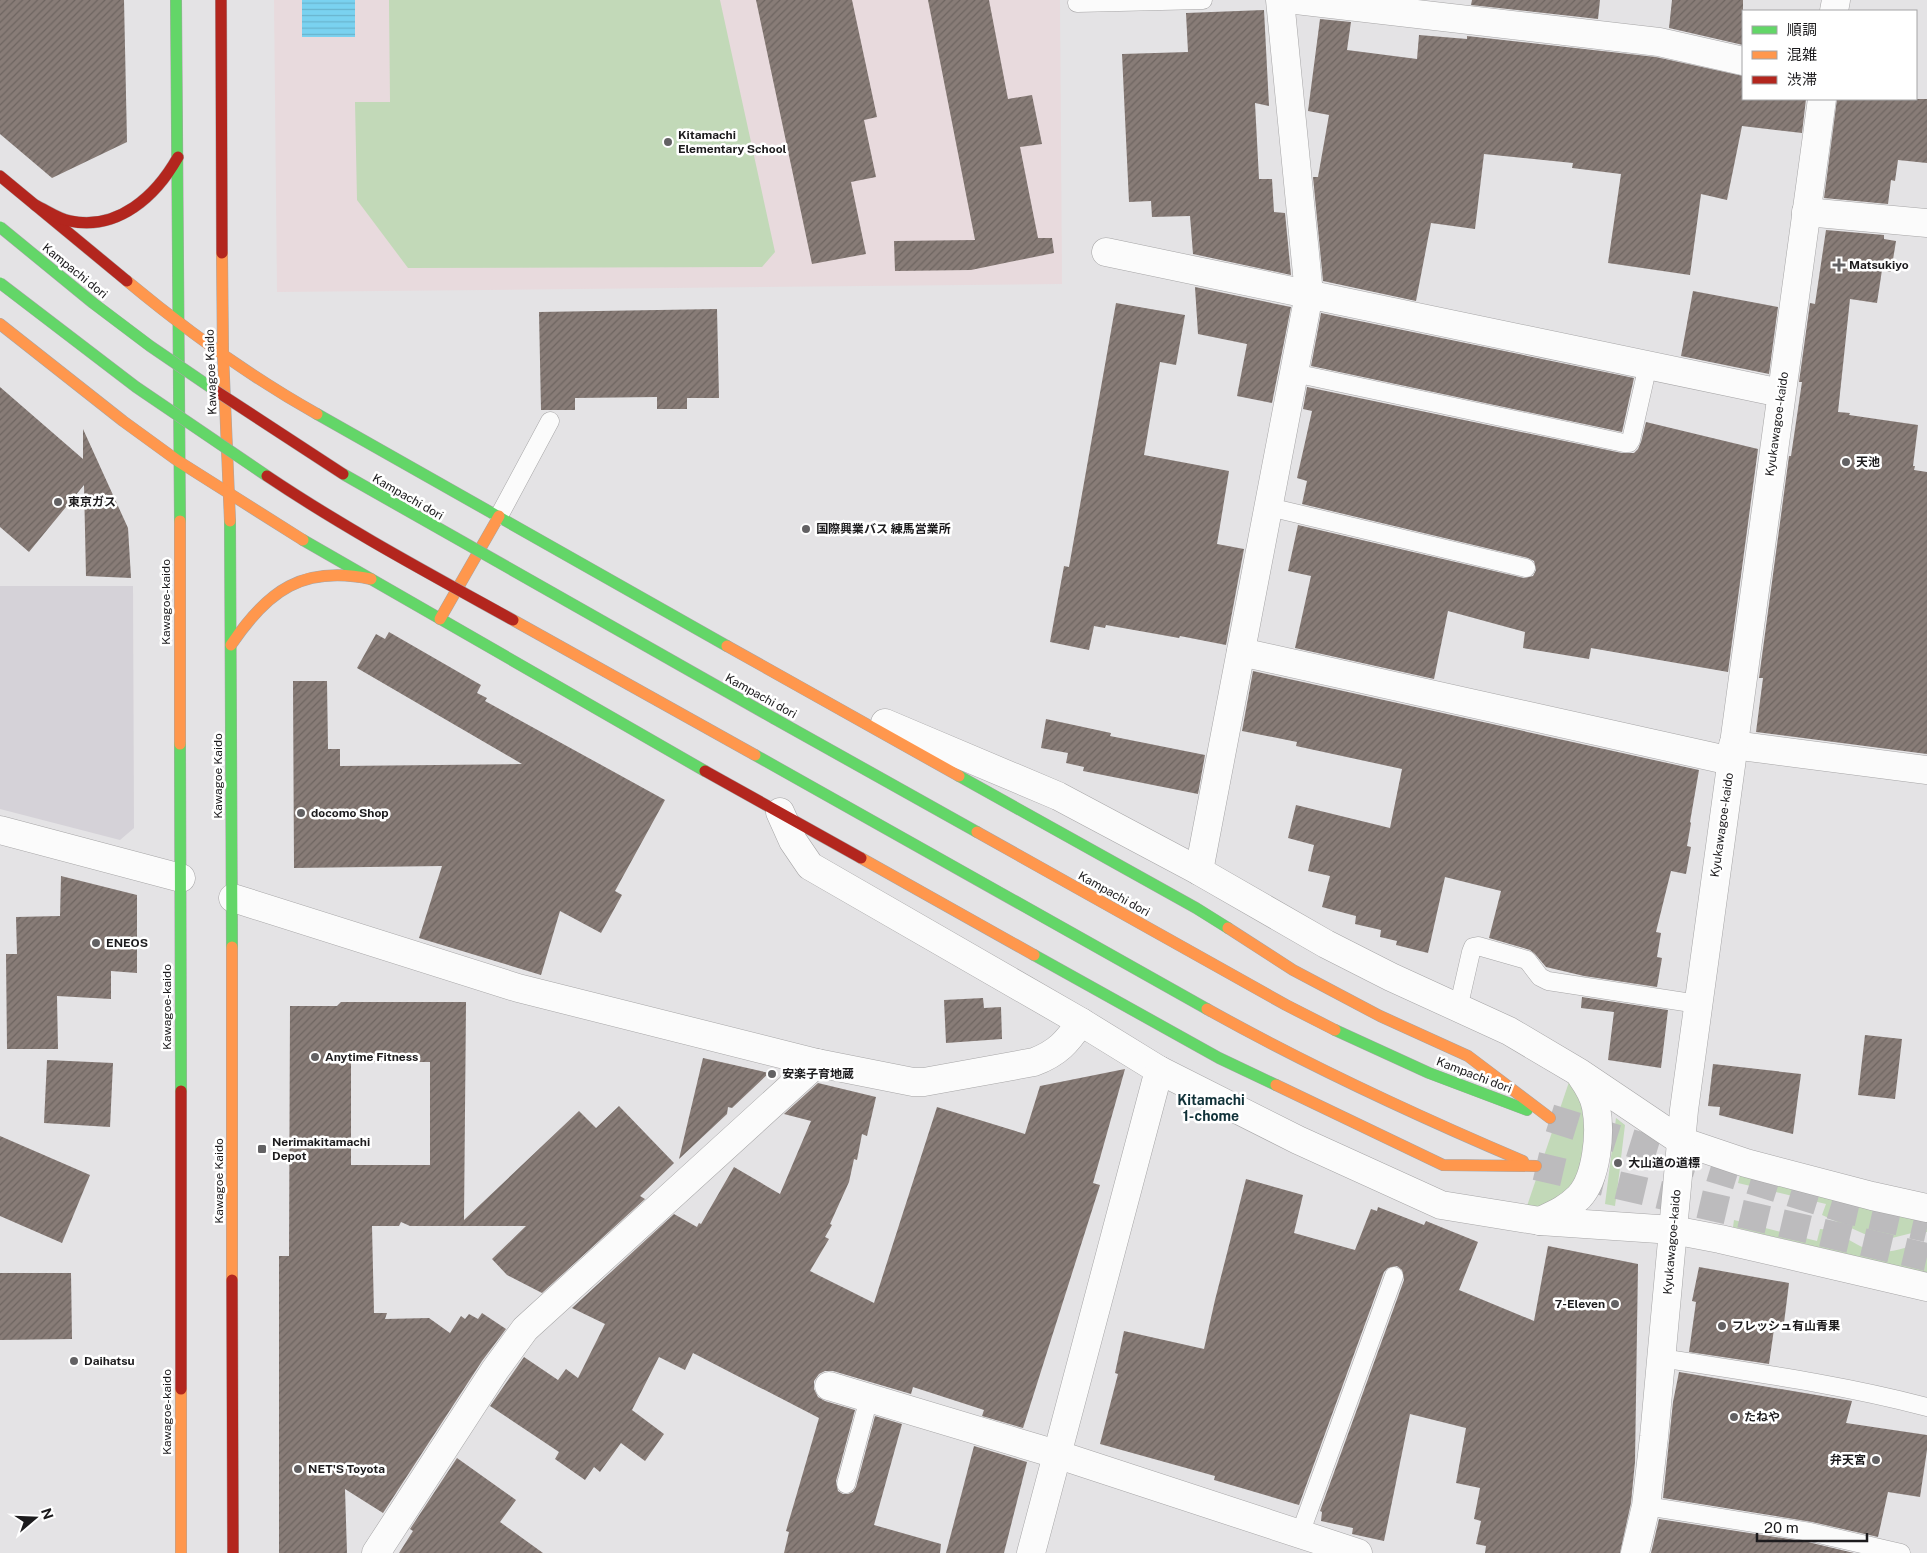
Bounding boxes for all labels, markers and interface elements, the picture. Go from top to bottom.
legend [1742,10,1917,100]
text: 順調 [1787,21,1817,38]
text: 混雑 [1787,46,1817,63]
text: 渋滞 [1787,71,1817,88]
place label: Kitamachi Elementary School [678,128,787,156]
marker: Kitamachi Elementary School [662,136,674,148]
street label: Kampachi dori [40,241,110,301]
place label: Matsukiyo [1849,258,1909,272]
marker: Matsukiyo [1833,259,1845,271]
street label: Kawagoe Kaido [203,329,219,415]
street label: Kyukawagoe-kaido [1763,371,1791,477]
place label: 天池 [1856,455,1880,469]
marker: 天池 [1840,456,1852,468]
street label: Kampachi dori [370,471,446,523]
place label: 東京ガス [68,495,116,509]
marker: 東京ガス [52,496,64,508]
place label: 国際興業バス 練馬営業所 [816,522,951,536]
marker: 国際興業バス 練馬営業所 [800,523,812,535]
street label: Kawagoe-kaido [159,559,173,645]
street label: Kampachi dori [723,671,799,721]
street label: Kawagoe Kaido [211,733,225,819]
street label: Kyukawagoe-kaido [1708,772,1736,878]
place label: docomo Shop [311,806,389,820]
marker: docomo Shop [295,807,307,819]
street label: Kampachi dori [1076,869,1152,919]
place label: ENEOS [106,936,148,950]
marker: ENEOS [90,937,102,949]
street label: Kawagoe-kaido [160,964,174,1050]
place label: Anytime Fitness [325,1050,418,1064]
marker: Anytime Fitness [309,1051,321,1063]
street label: Kampachi dori [1434,1054,1514,1096]
place label: 安楽子育地蔵 [782,1067,854,1081]
marker: 安楽子育地蔵 [766,1068,778,1080]
district label: Kitamachi 1-chome [1177,1092,1245,1124]
place label: Nerimakitamachi Depot [272,1135,370,1163]
street label: Kawagoe Kaido [212,1138,226,1224]
marker: Nerimakitamachi Depot [256,1143,268,1155]
place label: 大山道の道標 [1628,1156,1700,1170]
marker: 大山道の道標 [1612,1157,1624,1169]
street label: Kyukawagoe-kaido [1660,1189,1684,1295]
place label: 7-Eleven [1555,1297,1605,1311]
marker: 7-Eleven [1609,1298,1621,1310]
place label: フレッシュ有山青果 [1732,1319,1840,1333]
marker: フレッシュ有山青果 [1716,1320,1728,1332]
place label: Daihatsu [84,1354,135,1368]
marker: Daihatsu [68,1355,80,1367]
street label: Kawagoe-kaido [160,1369,174,1455]
place label: たねや [1744,1410,1780,1424]
marker: たねや [1728,1411,1740,1423]
place label: 弁天宮 [1830,1453,1866,1467]
marker: 弁天宮 [1870,1454,1882,1466]
place label: NET'S Toyota [308,1462,385,1476]
marker: NET'S Toyota [292,1463,304,1475]
north arrow [10,1493,60,1543]
text: N [38,1506,57,1522]
scale bar [1757,1510,1867,1542]
text: 20 m [1764,1519,1799,1536]

